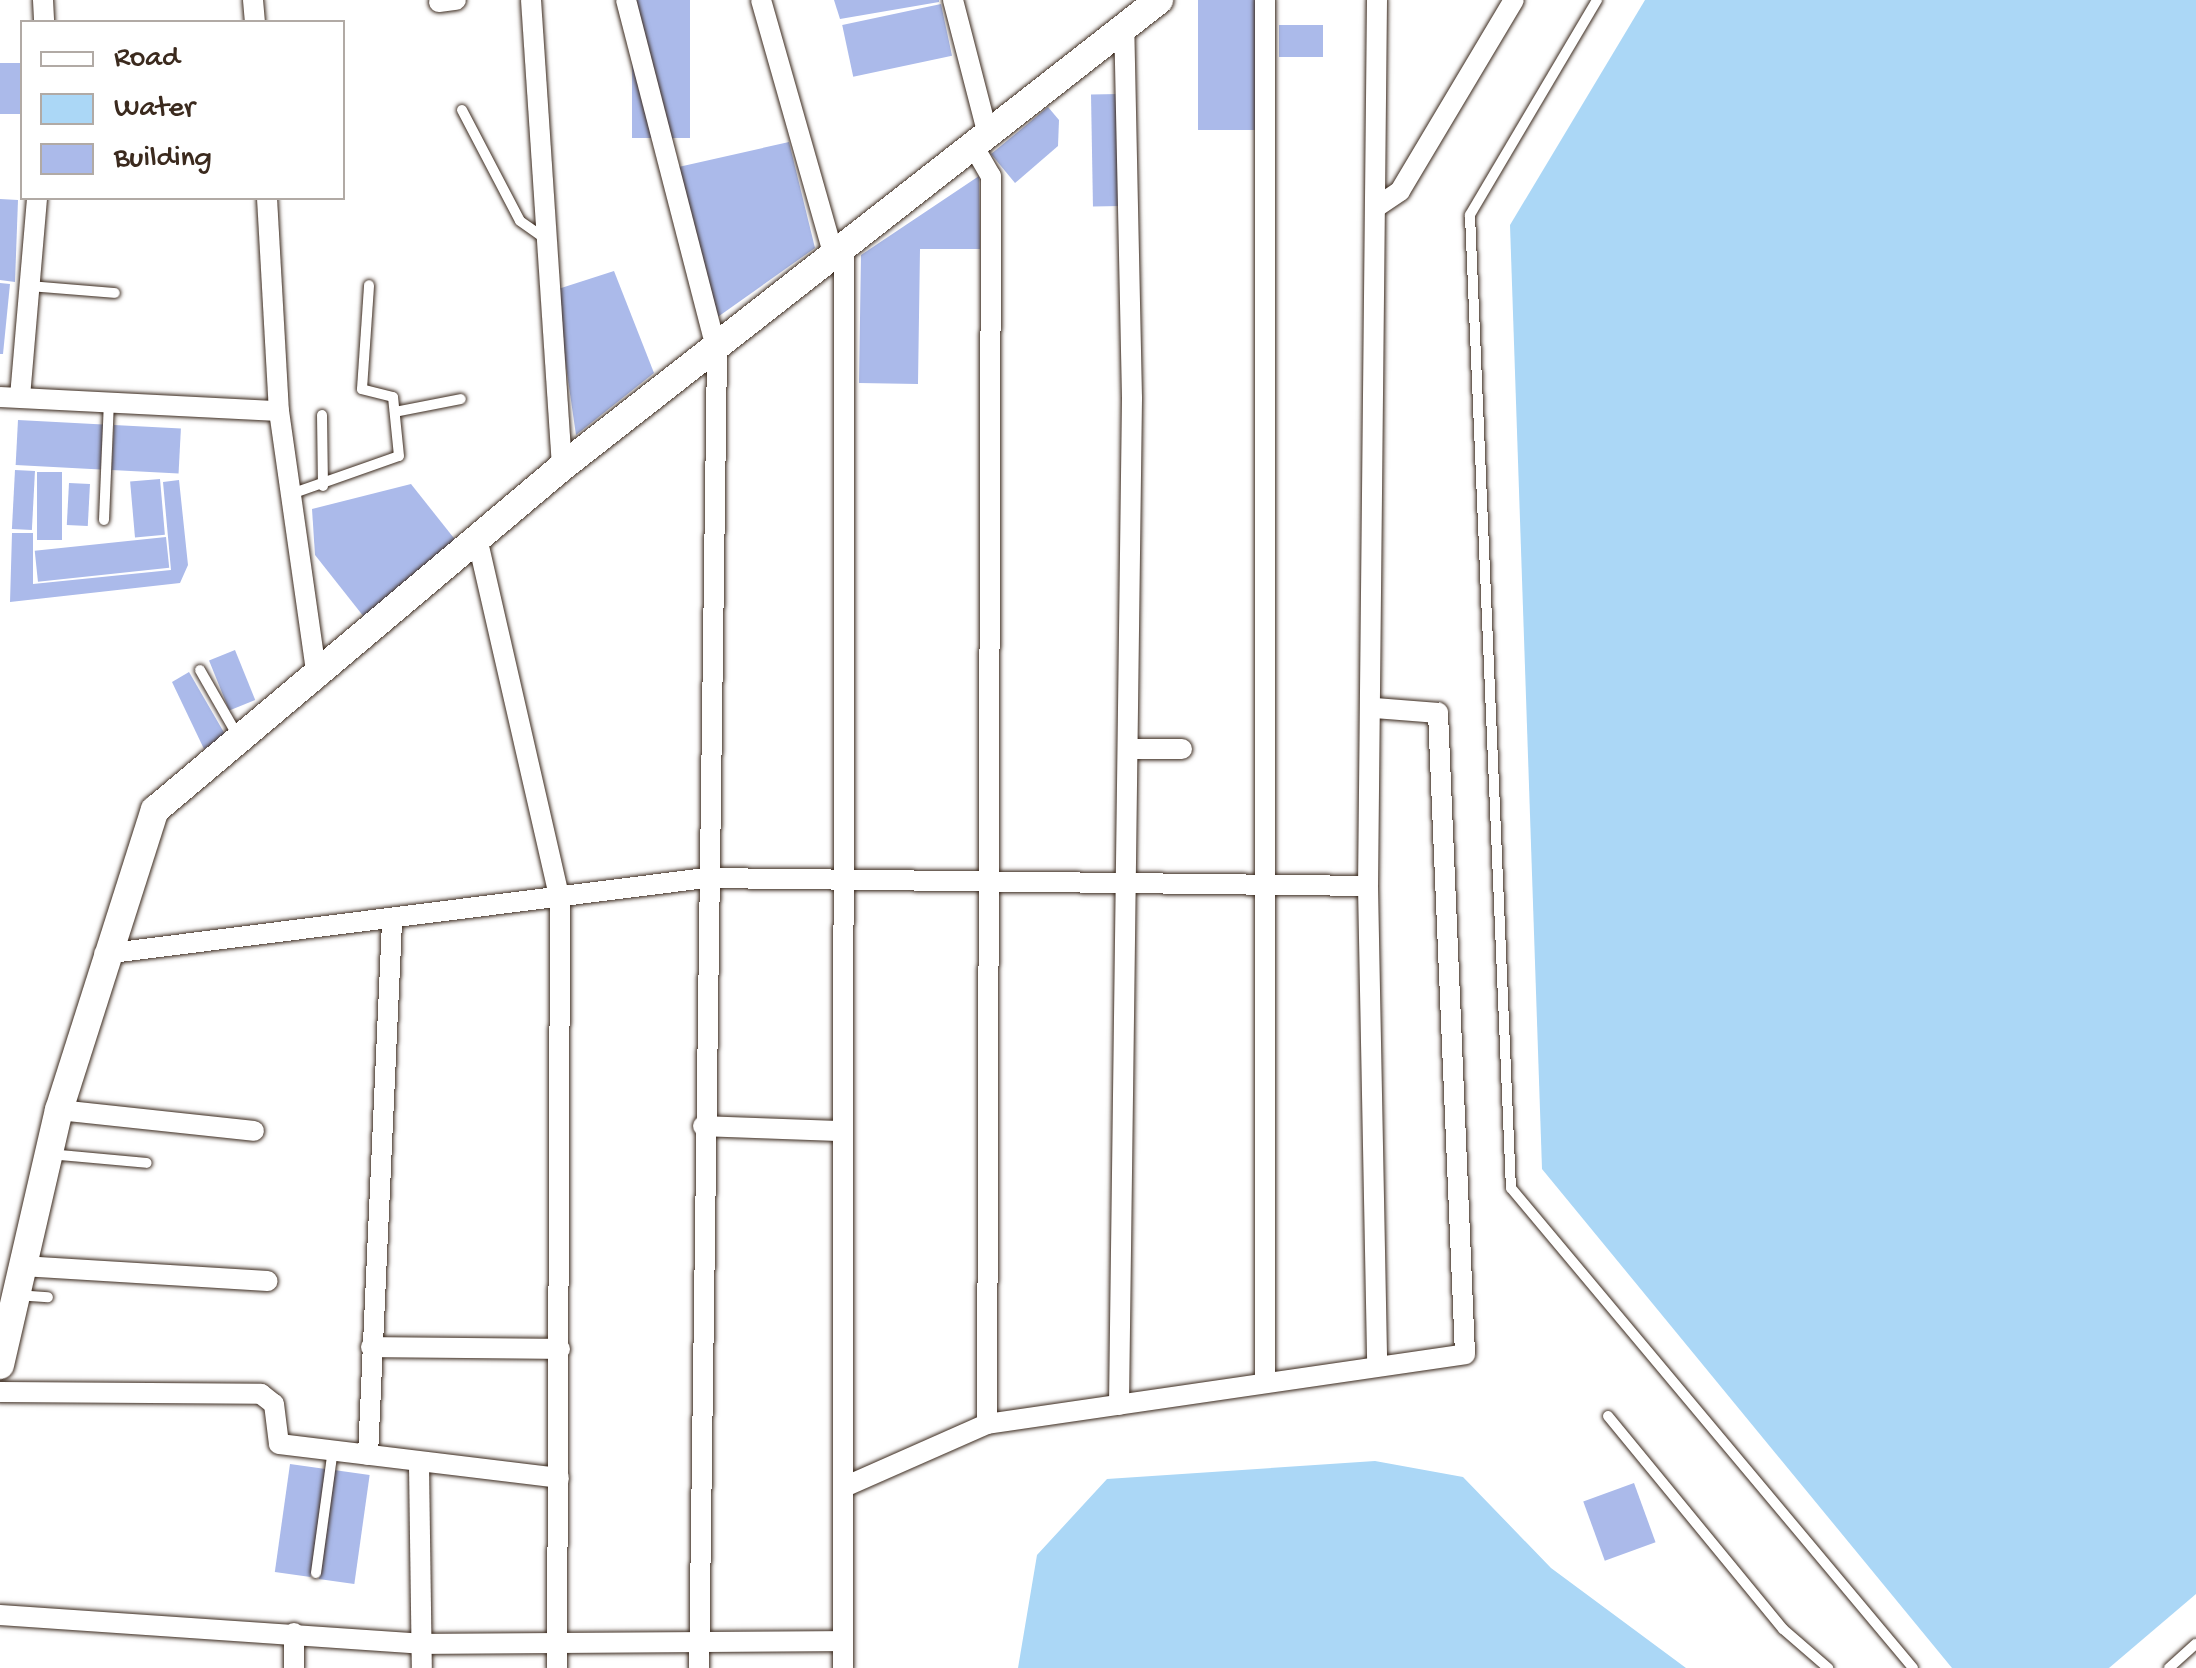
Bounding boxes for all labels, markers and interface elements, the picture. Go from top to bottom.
legend [20,20,345,200]
text: Road [114,42,180,77]
text: Water [114,92,195,127]
text: Building [114,142,212,177]

